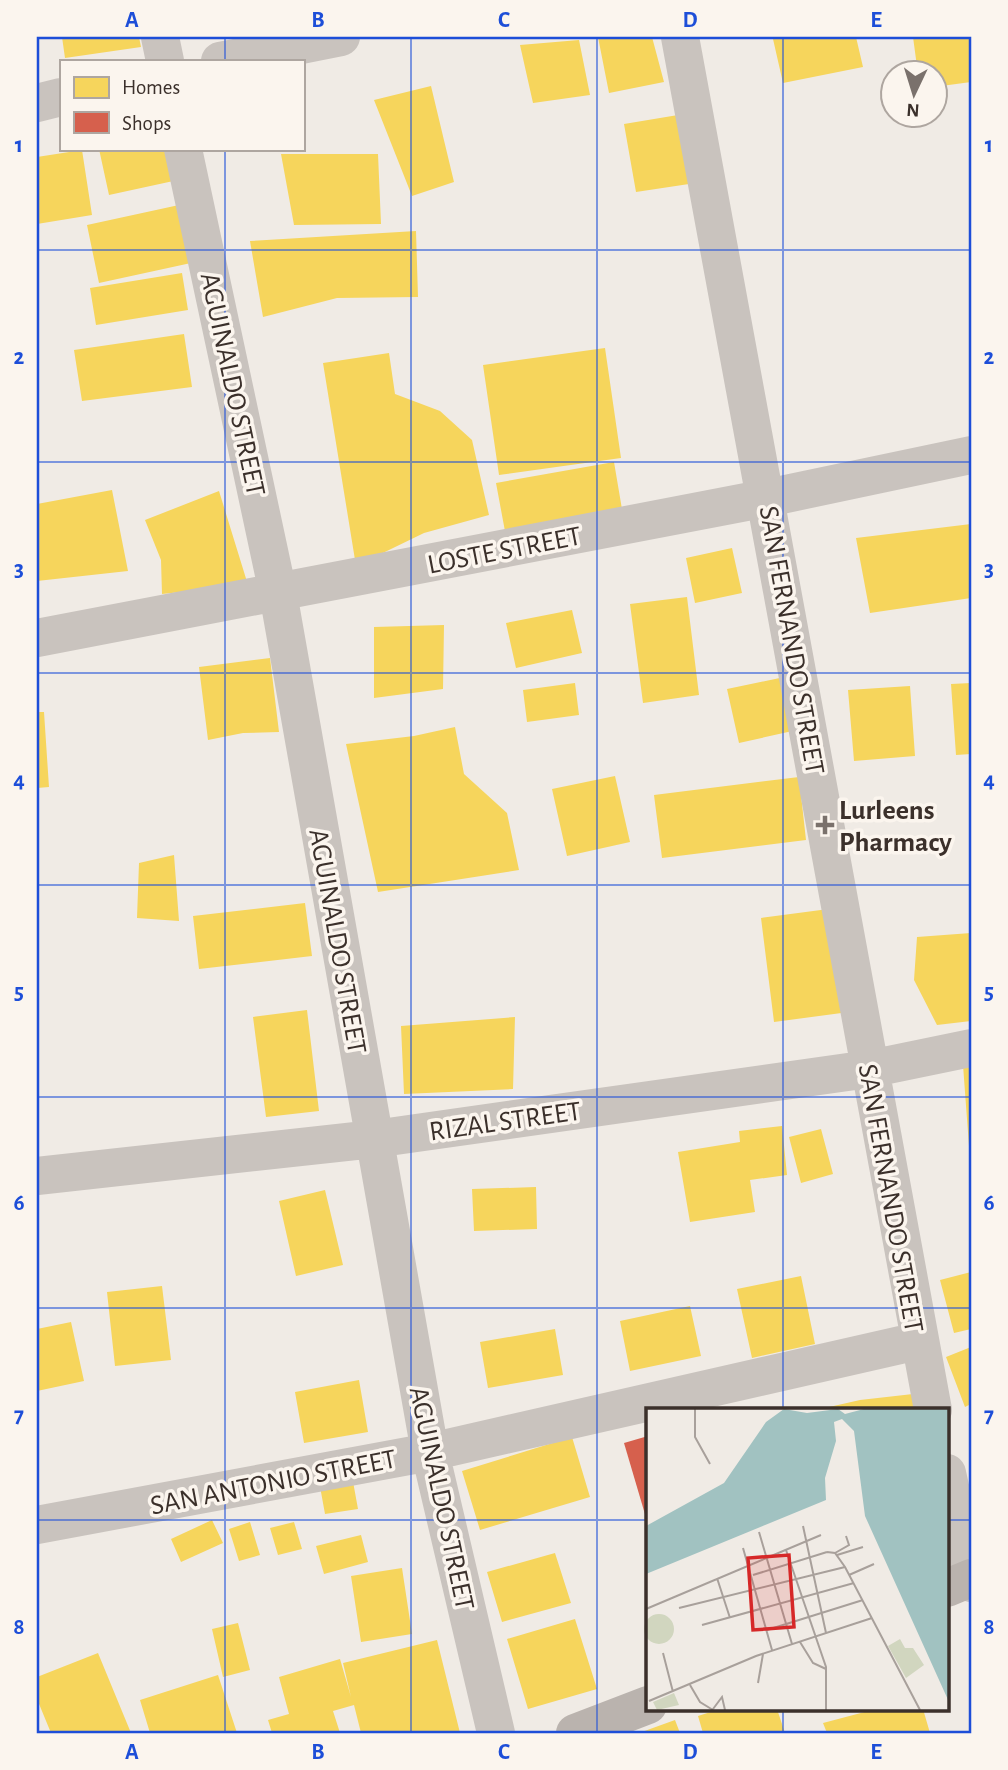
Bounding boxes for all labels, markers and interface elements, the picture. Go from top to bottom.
text: A [125,9,139,32]
text: B [311,9,325,32]
text: C [498,9,510,32]
text: D [682,9,698,32]
text: E [870,9,882,32]
legend [60,60,304,150]
north arrow [878,60,948,130]
text: Homes [122,77,180,98]
text: N [906,100,920,119]
text: Shops [122,113,171,134]
text: 1 [15,134,23,157]
text: 1 [985,134,993,157]
street label: AGUINALDO STREET [195,270,269,499]
text: 2 [14,346,25,369]
text: 2 [984,346,995,369]
street label: SAN FERNANDO STREET [754,504,828,777]
street label: LOSTE STREET [425,522,584,580]
text: 3 [14,558,24,581]
text: 3 [984,558,994,581]
text: 4 [13,769,25,792]
text: 4 [983,769,995,792]
place label: Lurleens Pharmacy [839,797,952,857]
marker: Lurleens Pharmacy [817,817,833,833]
street label: AGUINALDO STREET [303,827,371,1056]
text: 5 [14,981,24,1004]
text: 5 [984,981,994,1004]
street label: SAN FERNANDO STREET [853,1062,927,1335]
street label: RIZAL STREET [428,1097,583,1146]
text: 6 [13,1192,25,1215]
text: 6 [983,1192,995,1215]
street label: AGUINALDO STREET [404,1384,478,1613]
text: 7 [14,1404,24,1427]
text: 7 [984,1404,994,1427]
inset map [646,1408,948,1710]
street label: SAN ANTONIO STREET [148,1445,399,1521]
text: 8 [13,1616,25,1639]
text: 8 [983,1616,995,1639]
text: A [125,1741,139,1764]
text: B [311,1741,325,1764]
text: C [498,1741,510,1764]
text: D [682,1741,698,1764]
text: E [870,1741,882,1764]

